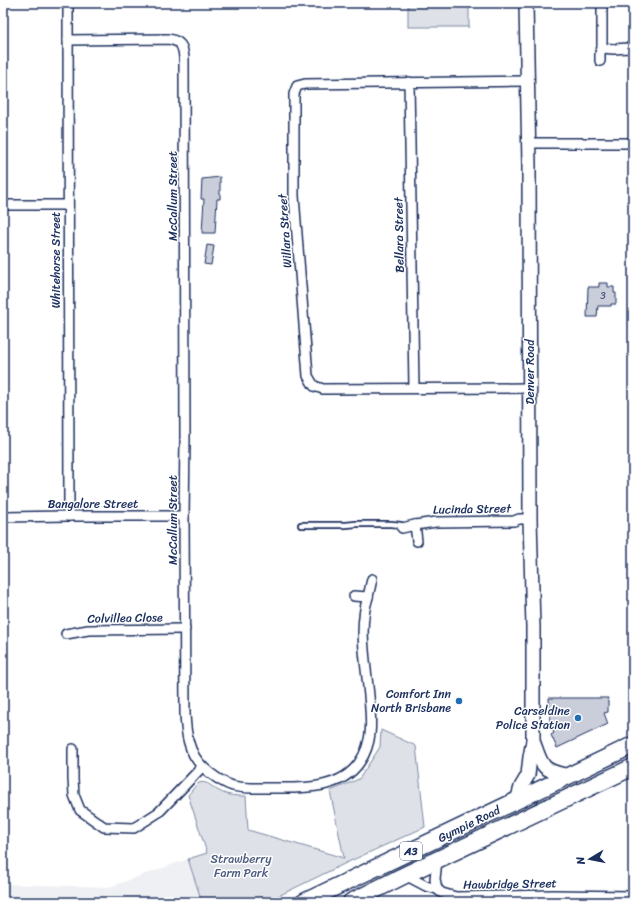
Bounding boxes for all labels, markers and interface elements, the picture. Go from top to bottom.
street label: McCallum Street [162,151,184,241]
street label: Willara Street [271,192,299,269]
street label: Bellara Street [387,196,411,273]
street label: Whitehorse Street [45,212,67,308]
house number: 3 [600,287,606,305]
street label: Denver Road [519,338,541,405]
street label: McCallum Street [162,475,184,565]
street label: Bangalore Street [48,493,138,515]
street label: Lucinda Street [433,497,512,521]
street label: Colvillea Close [87,606,163,630]
place label: Comfort Inn North Brisbane [371,683,451,719]
marker: Comfort Inn North Brisbane [454,696,464,706]
place label: Carseldine Police Station [496,700,571,736]
marker: Carseldine Police Station [573,713,583,723]
street label: Gympie Road [434,799,506,849]
north arrow [570,839,610,879]
road number: A3 [400,842,422,860]
park label: Strawberry Farm Park [211,848,272,884]
text: N [571,855,591,867]
street label: Hawbridge Street [463,872,557,896]

